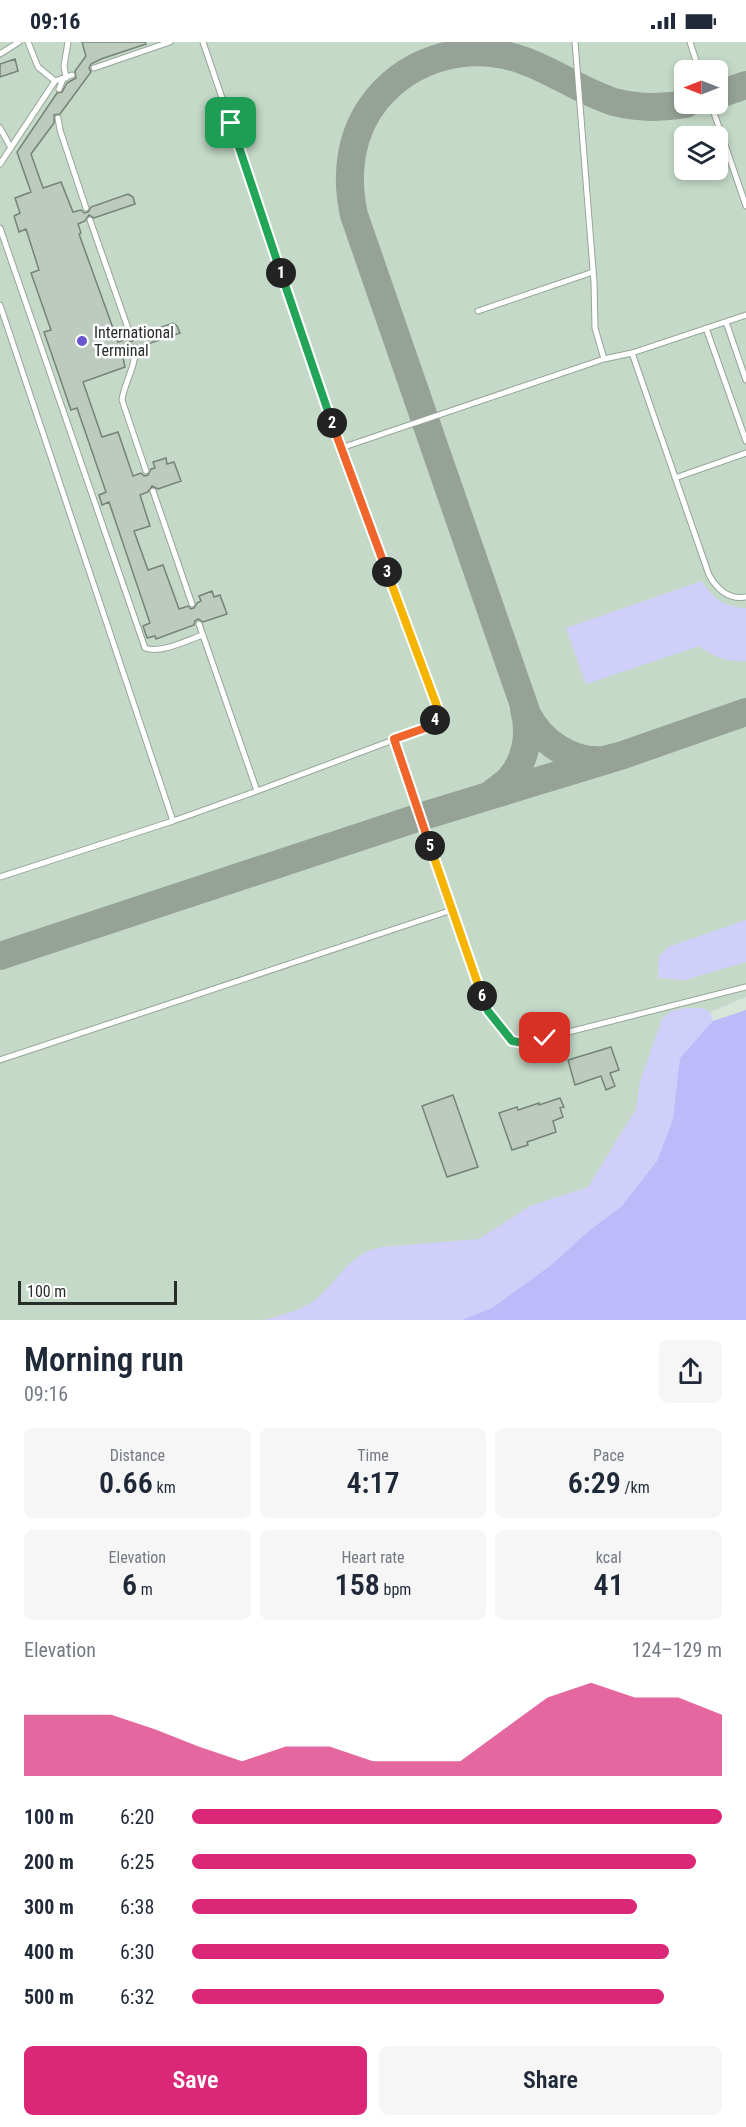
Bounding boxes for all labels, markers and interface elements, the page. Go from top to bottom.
text: 09:16 [30,9,81,34]
north arrow [674,60,728,114]
map controls [674,60,728,180]
pin [205,97,256,148]
icon: arrive [214,106,247,139]
button: layers [674,126,728,180]
pin: 1 [266,258,296,288]
text: 1 [277,263,285,282]
place label: International Terminal [94,323,174,360]
marker: International Terminal [75,334,89,348]
pin: 2 [317,408,347,438]
text: 2 [328,413,336,432]
pin: 3 [372,557,402,587]
text: 3 [383,562,391,581]
pin: 4 [420,705,450,735]
text: 4 [431,710,439,729]
pin: 5 [415,831,445,861]
text: 5 [426,836,434,855]
pin: 6 [467,981,497,1011]
text: 6 [478,986,486,1005]
pin [519,1012,570,1063]
icon: check [528,1021,561,1054]
scale bar [18,1278,177,1306]
text: 100 m [27,1282,66,1301]
text: Morning run [24,1340,184,1379]
button: share [659,1340,722,1403]
text: 09:16 [24,1382,68,1406]
text: Distance [110,1446,165,1465]
text: Time [357,1446,389,1465]
text: Pace [593,1446,624,1465]
text: 0.66 [99,1465,153,1500]
text: 4:17 [346,1465,400,1500]
text: 6:29 [568,1465,621,1500]
text: km [153,1478,176,1497]
text: /km [621,1478,650,1497]
text: Elevation [109,1548,166,1567]
text: Heart rate [341,1548,405,1567]
text: kcal [596,1548,622,1567]
text: 6 [122,1567,137,1602]
text: 158 [335,1567,380,1602]
text: 41 [594,1567,624,1602]
text: m [137,1580,153,1599]
text: bpm [380,1580,411,1599]
text: Elevation [24,1638,96,1662]
text: 124–129 m [632,1638,722,1662]
text: 100 m [24,1805,74,1829]
text: 6:20 [120,1805,154,1829]
text: 200 m [24,1850,74,1874]
text: 6:25 [120,1850,154,1874]
text: 300 m [24,1895,74,1919]
text: 6:38 [120,1895,154,1919]
text: 400 m [24,1940,74,1964]
text: 6:30 [120,1940,154,1964]
text: 500 m [24,1985,74,2009]
text: 6:32 [120,1985,154,2009]
button: Save [24,2046,367,2115]
button: Share [379,2046,722,2115]

